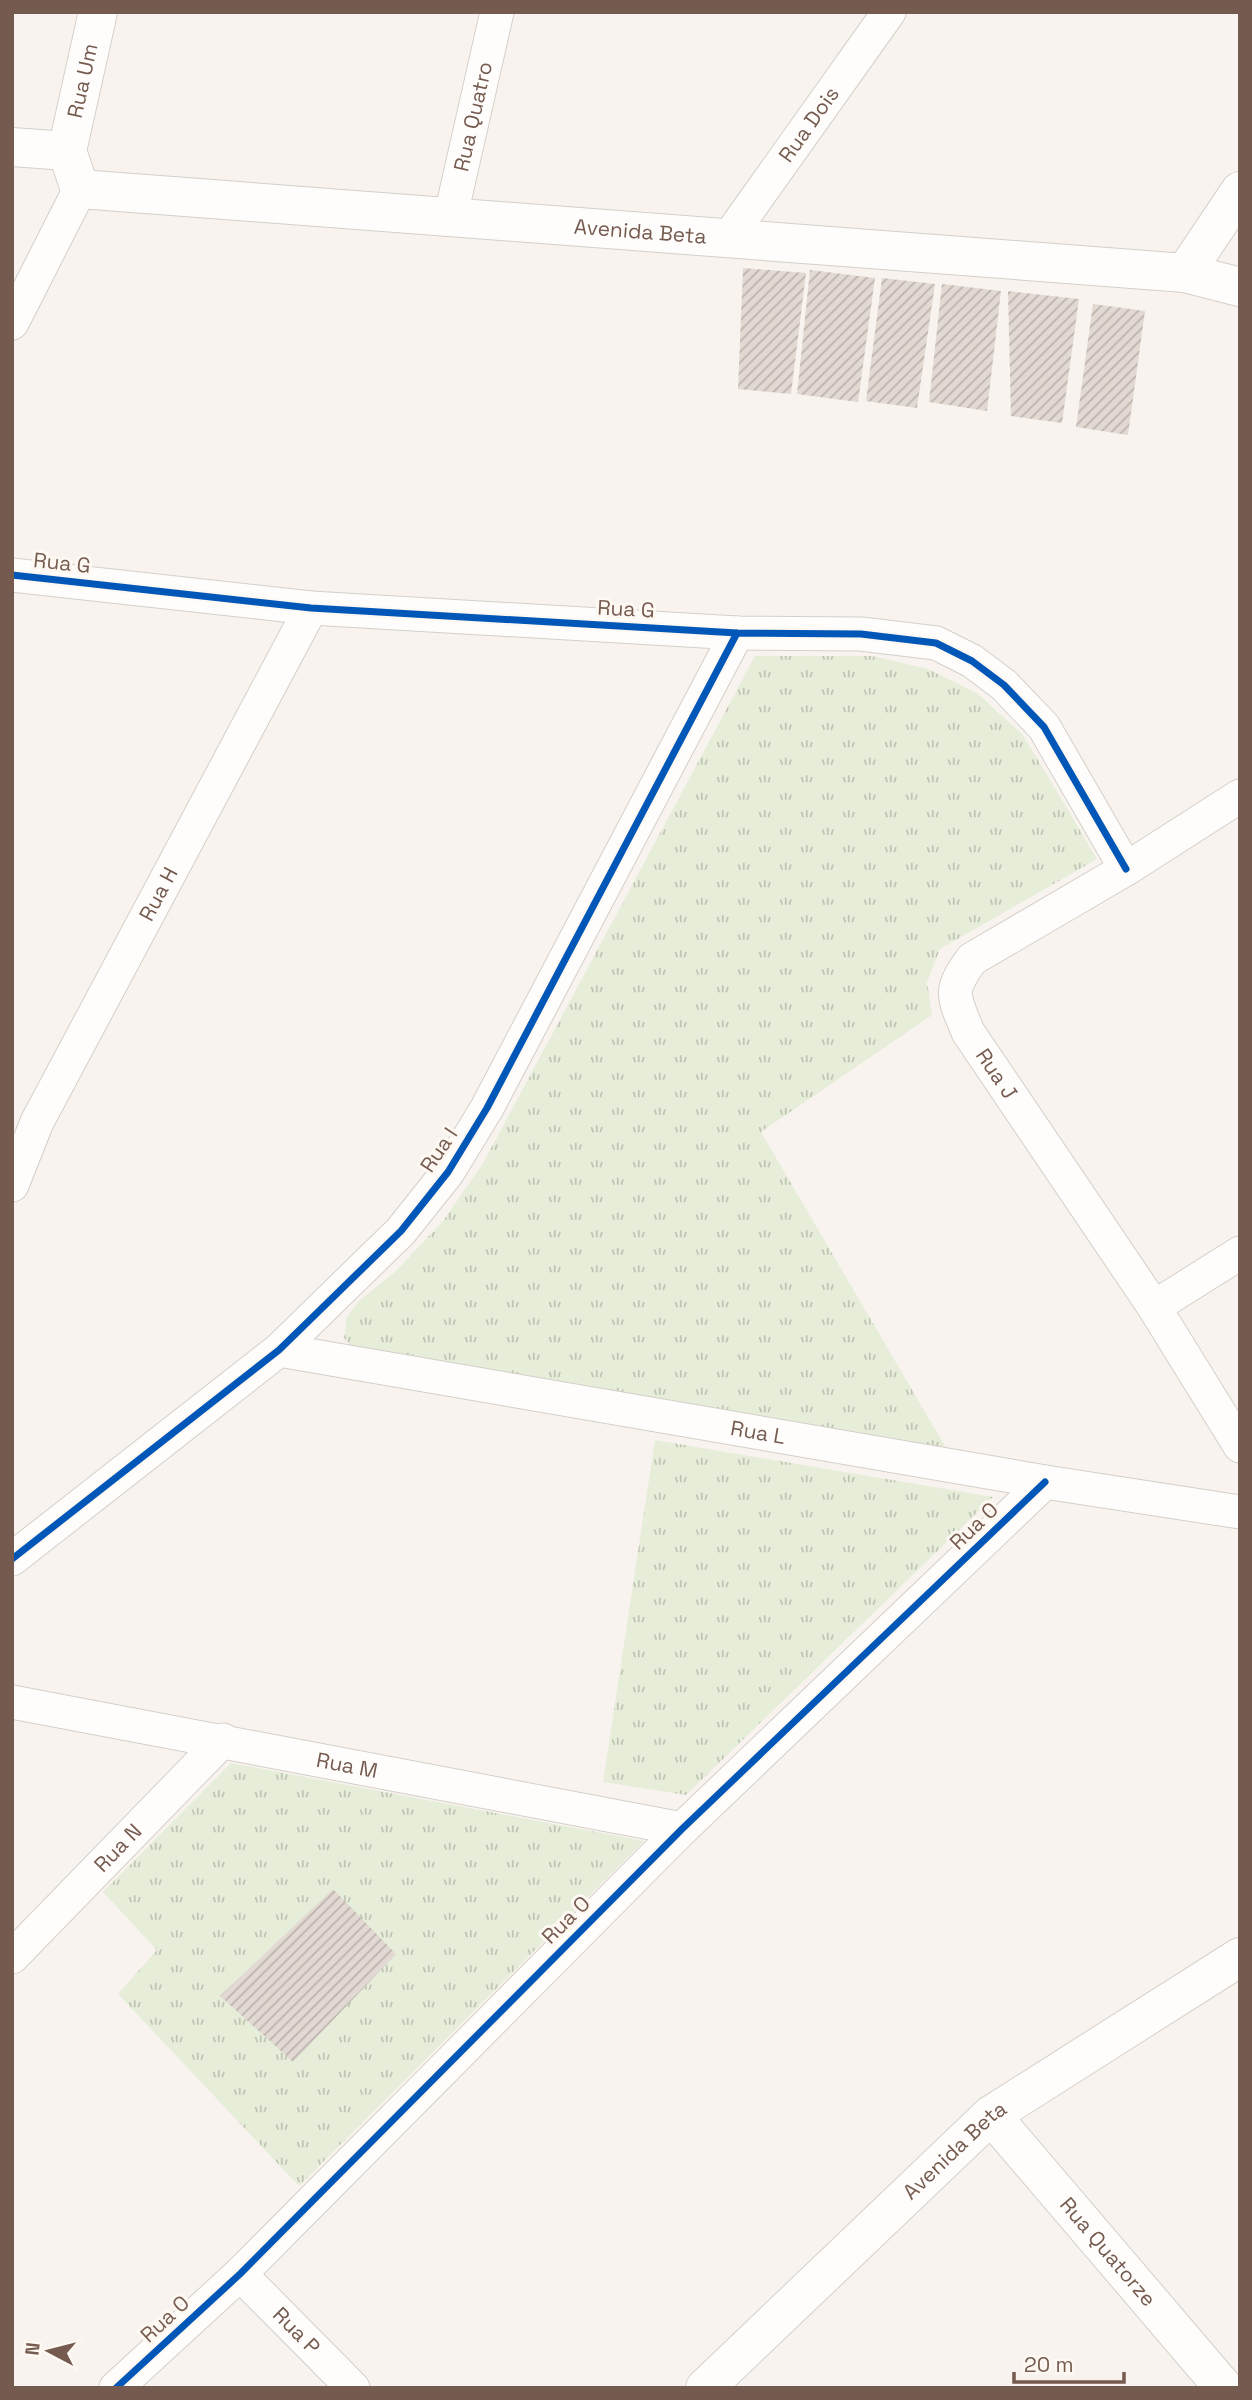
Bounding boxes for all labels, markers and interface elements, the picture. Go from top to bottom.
street label: Rua Um [61,41,104,120]
street label: Rua Quatro [447,59,498,174]
street label: Rua Dois [772,81,845,167]
street label: Avenida Beta [573,213,708,250]
street label: Rua G [32,546,92,579]
street label: Rua G [597,594,655,623]
street label: Rua H [133,862,183,926]
street label: Rua J [970,1043,1024,1104]
street label: Rua I [414,1122,463,1177]
street label: Rua L [729,1414,787,1450]
street label: Rua O [944,1496,1004,1555]
street label: Rua M [314,1746,380,1784]
street label: Rua N [88,1818,147,1878]
street label: Rua O [536,1890,596,1950]
street label: Avenida Beta [897,2095,1012,2205]
street label: Rua Quatorze [1054,2191,1162,2312]
street label: Rua O [134,2289,195,2348]
street label: Rua P [267,2301,326,2360]
north arrow [14,2316,84,2386]
scale bar [1014,2340,1124,2384]
text: N [19,2341,46,2357]
text: 20 m [1024,2351,1074,2378]

